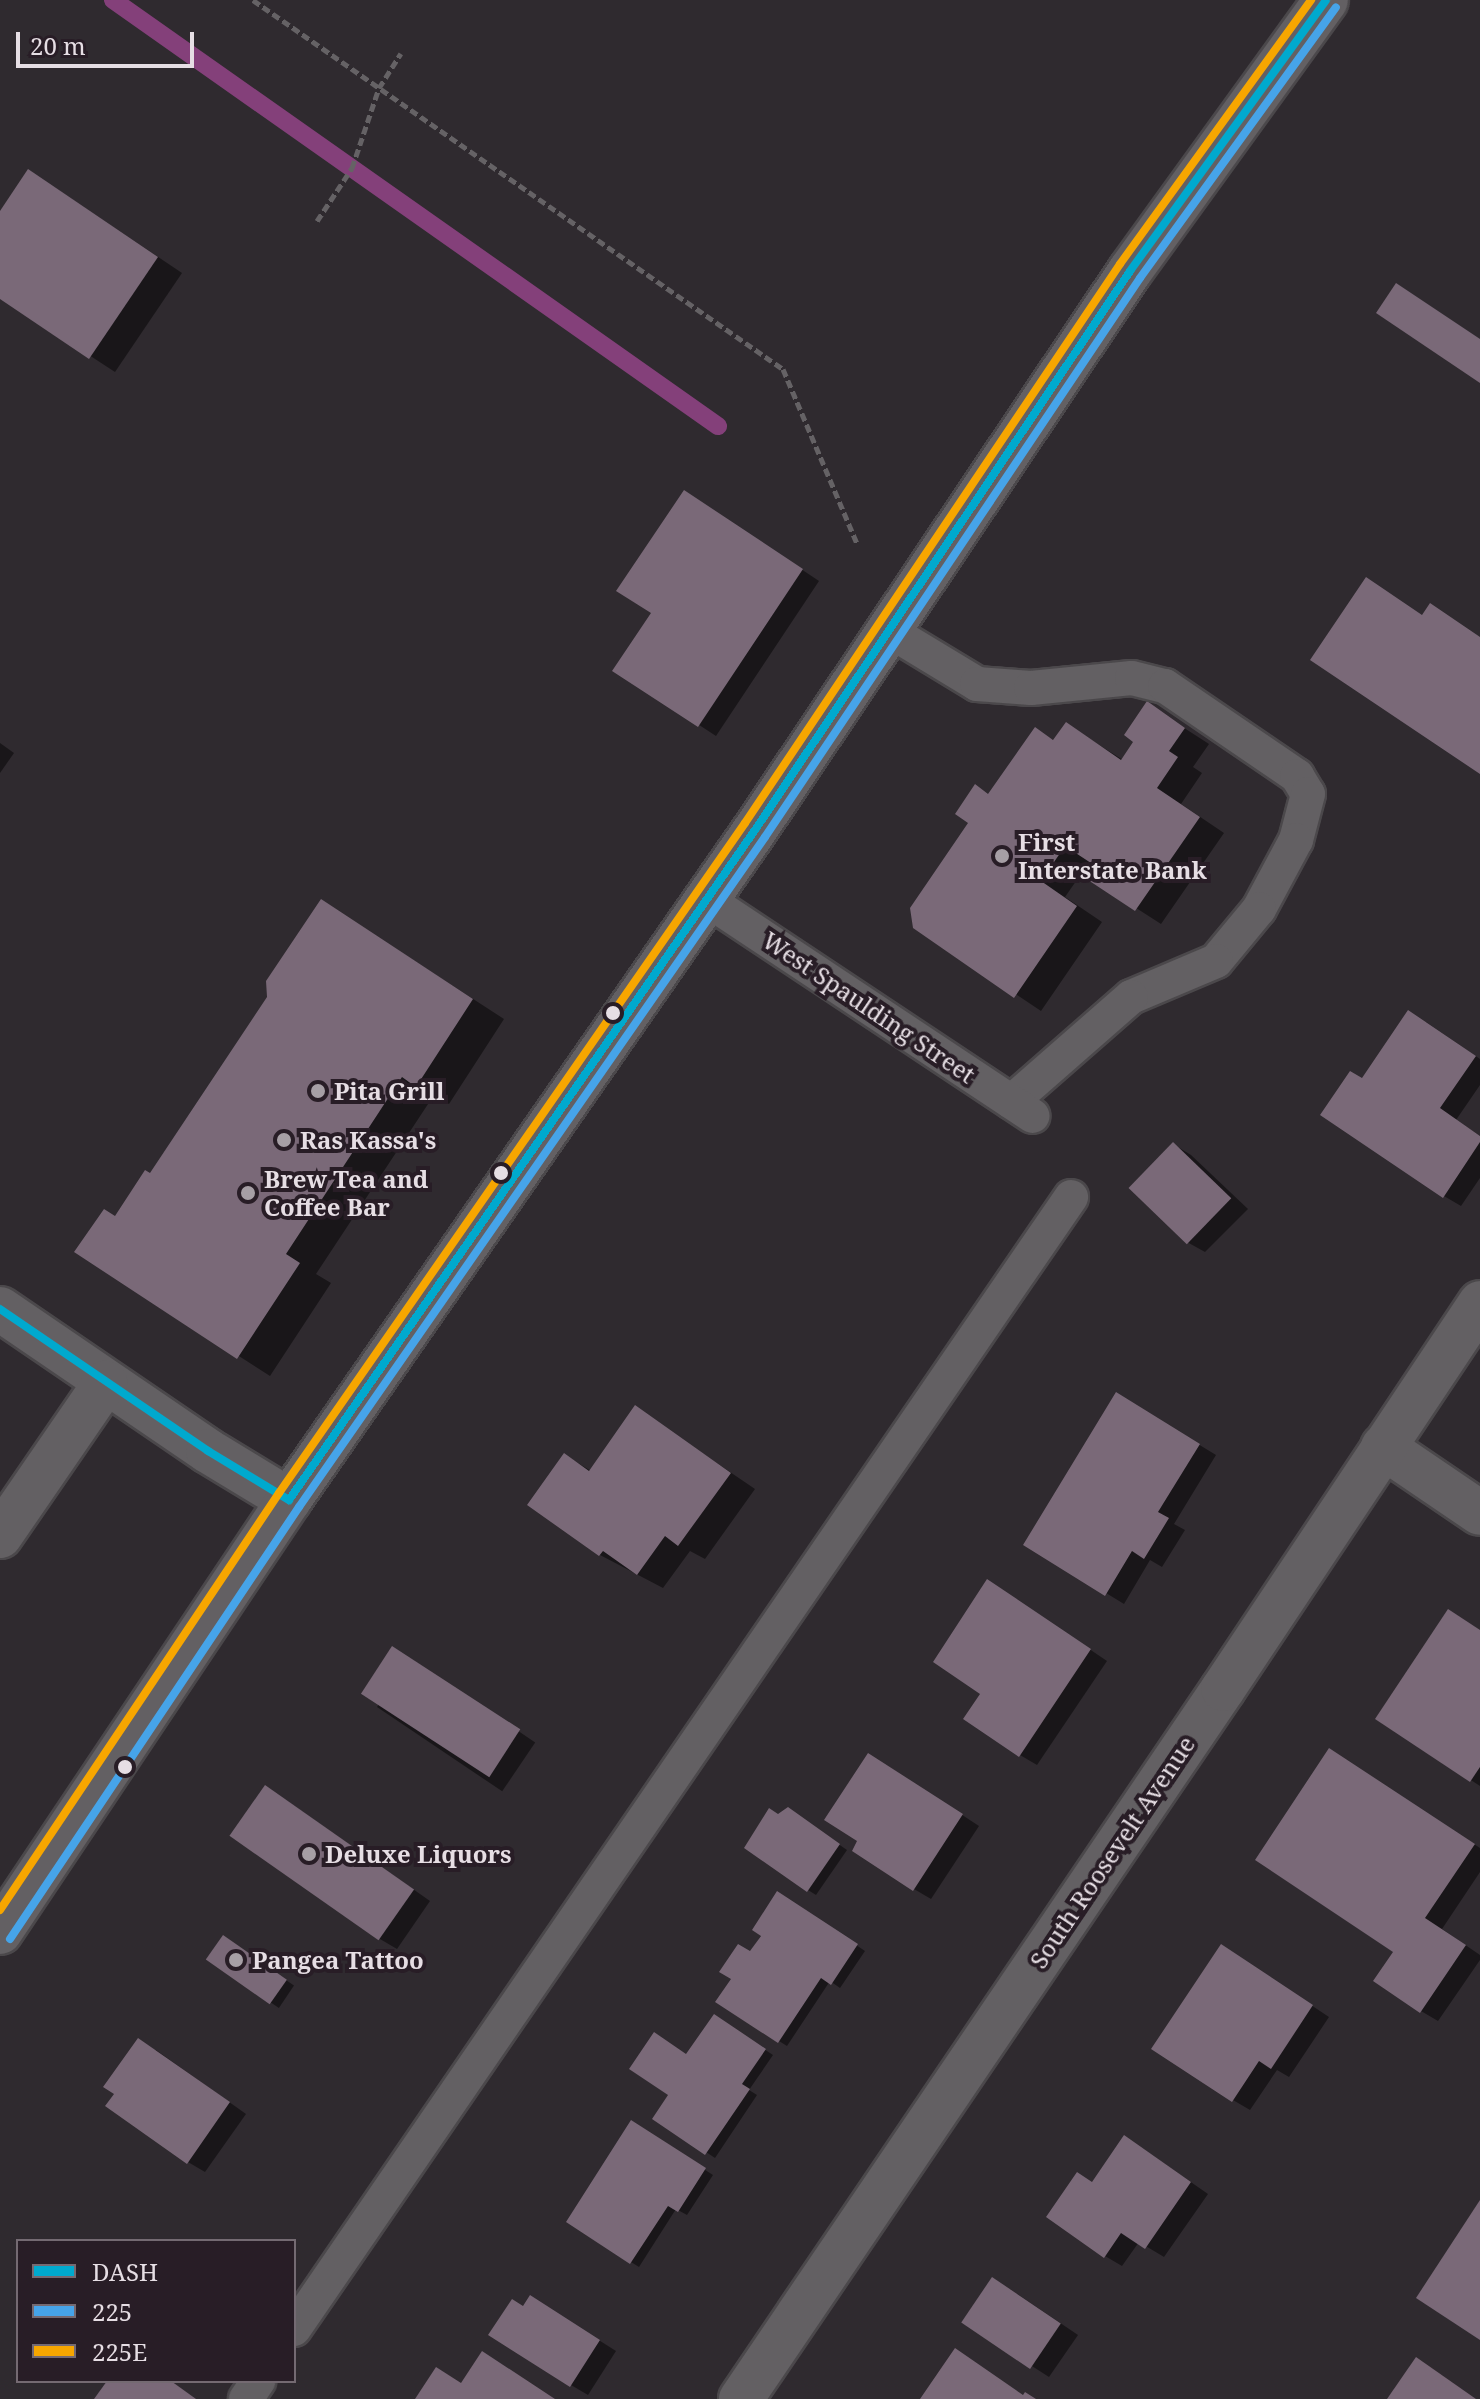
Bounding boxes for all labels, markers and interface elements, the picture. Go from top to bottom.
scale bar [20,16,198,66]
text: 20 m [30,29,86,62]
place label: First Interstate Bank [1018,828,1207,884]
marker: First Interstate Bank [993,847,1011,865]
street label: West Spaulding Street [757,925,981,1089]
unlabelled marker [605,1005,621,1021]
place label: Pita Grill [334,1077,444,1105]
marker: Pita Grill [309,1082,327,1100]
place label: Ras Kassa's [300,1126,436,1154]
marker: Ras Kassa's [275,1131,293,1149]
place label: Brew Tea and Coffee Bar [264,1165,428,1221]
unlabelled marker [493,1165,509,1181]
marker: Brew Tea and Coffee Bar [239,1184,257,1202]
street label: South Roosevelt Avenue [1024,1730,1200,1974]
unlabelled marker [117,1759,133,1775]
place label: Deluxe Liquors [325,1840,512,1868]
marker: Deluxe Liquors [300,1845,318,1863]
place label: Pangea Tattoo [252,1946,424,1974]
marker: Pangea Tattoo [227,1951,245,1969]
legend [16,2239,296,2383]
text: DASH [92,2255,158,2288]
text: 225 [92,2295,132,2328]
text: 225E [92,2335,147,2368]

